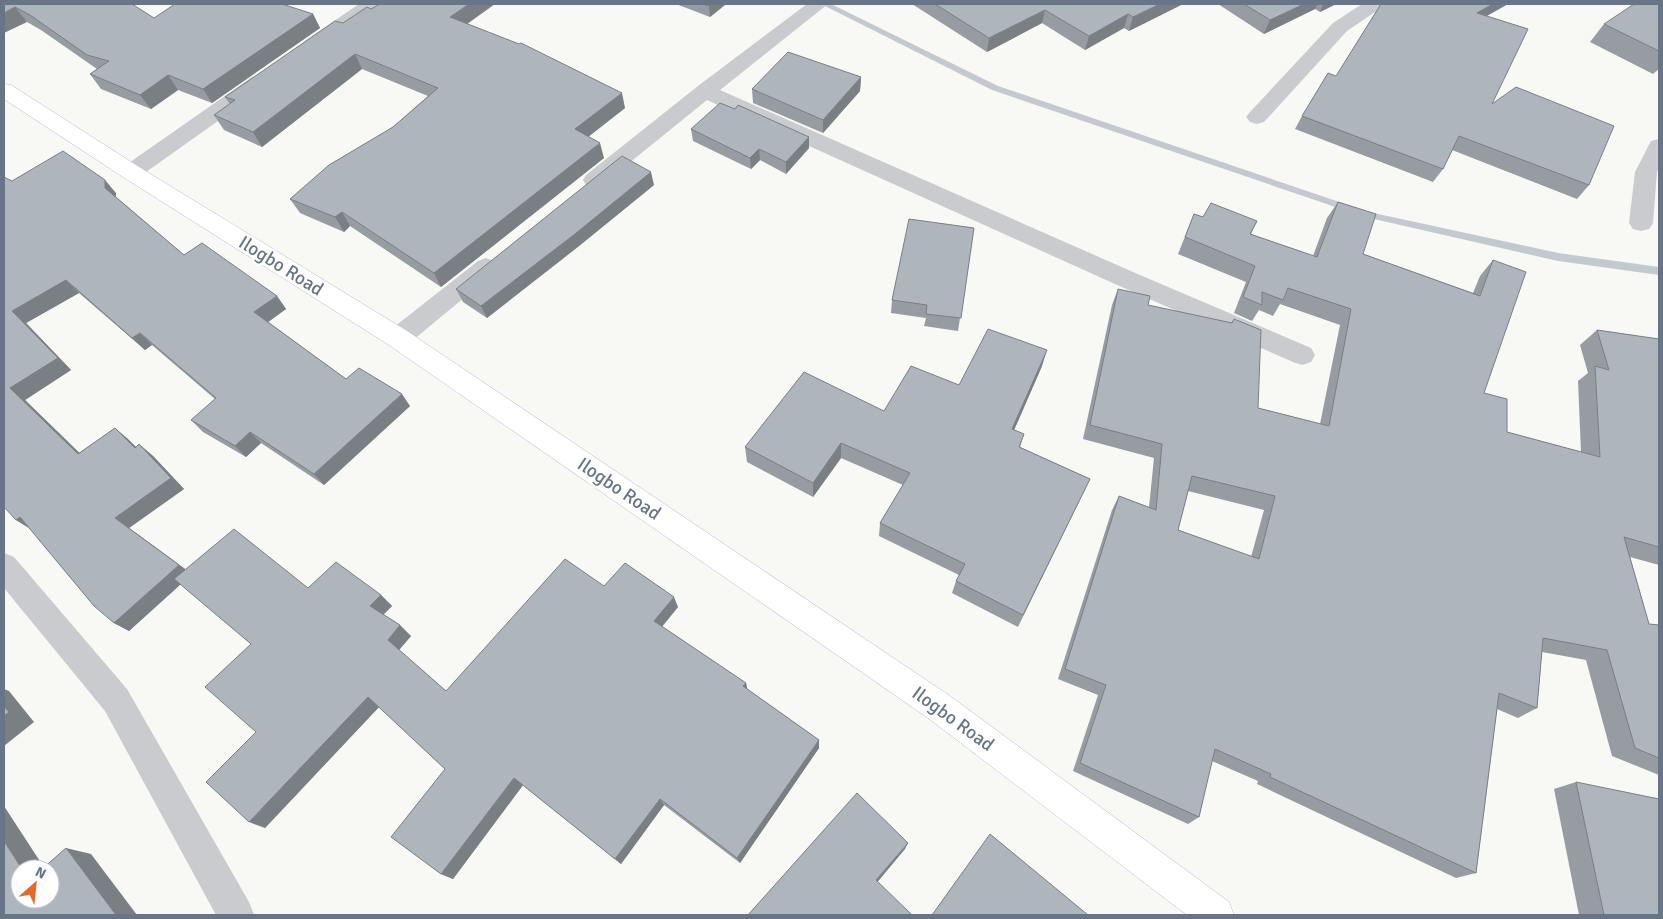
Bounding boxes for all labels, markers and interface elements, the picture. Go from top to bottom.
street label: Ilogbo Road [234,230,328,302]
street label: Ilogbo Road [573,452,665,526]
street label: Ilogbo Road [907,681,999,757]
north arrow [10,859,60,909]
text: N [32,863,49,883]

